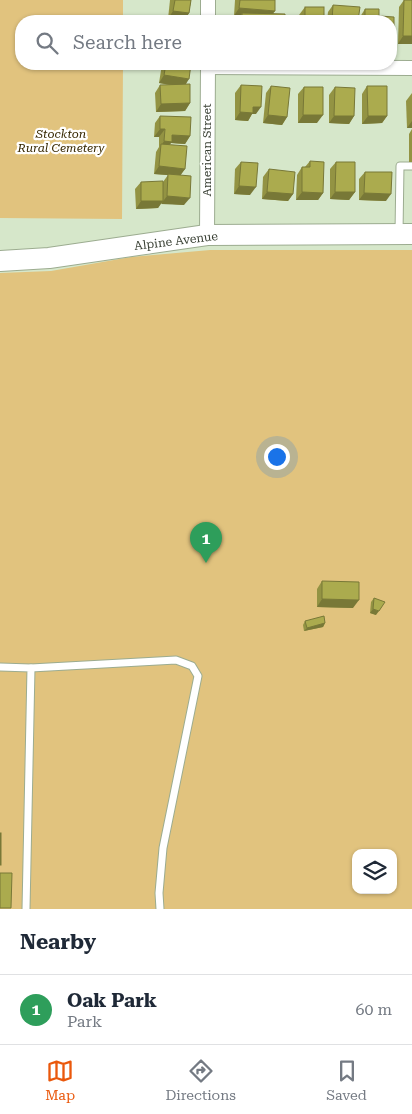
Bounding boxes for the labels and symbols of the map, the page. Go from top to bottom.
street label: American Street [200,103,214,197]
park label: Stockton Rural Cemetery [17,127,105,155]
street label: Alpine Avenue [133,229,219,253]
your location [264,444,290,470]
pin: 1 [190,522,222,563]

